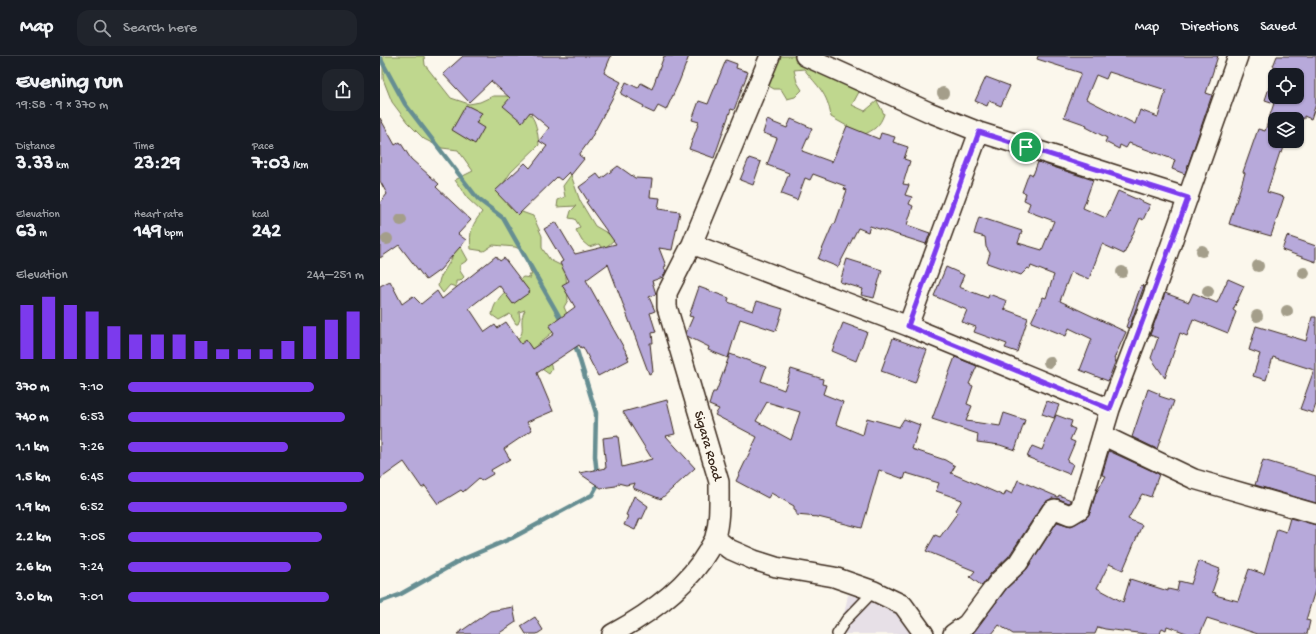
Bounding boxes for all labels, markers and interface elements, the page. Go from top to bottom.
search box [77,10,357,46]
text: Map [20,16,53,39]
icon: search [91,17,113,39]
text: Search here [123,19,197,37]
text: Map [1135,19,1159,36]
text: Directions [1181,19,1238,36]
text: Saved [1260,19,1296,36]
map controls [1268,68,1304,148]
button: locate [1268,68,1304,104]
button: share [322,69,364,111]
text: Evening run [16,70,123,96]
text: 19:58 · 9 × 370 m [16,98,108,113]
button: layers [1268,112,1304,148]
pin [1009,130,1043,164]
icon: arrive [1015,136,1037,158]
text: Distance [16,141,55,153]
text: Time [134,141,154,153]
text: Pace [252,141,274,153]
text: 3.33 [16,153,53,176]
text: 23:29 [134,153,180,176]
text: 7:03 [252,153,290,176]
text: km [53,160,69,172]
text: /km [290,160,308,172]
text: Elevation [16,209,60,221]
text: Heart rate [134,209,183,221]
text: kcal [252,209,269,221]
text: 63 [16,221,37,244]
text: 149 [134,221,162,244]
text: 242 [252,221,281,244]
text: m [37,228,47,240]
text: bpm [162,228,183,240]
text: Elevation [16,268,68,283]
text: 244–251 m [307,268,364,283]
text: 370 m [16,380,49,395]
text: 7:10 [80,380,103,395]
street label: Sigara Road [689,409,726,485]
text: 740 m [16,410,49,425]
text: 6:53 [80,410,104,425]
text: 1.1 km [16,440,49,455]
text: 7:26 [80,440,104,455]
text: 1.5 km [16,470,50,485]
text: 6:45 [80,470,104,485]
text: 1.9 km [16,500,50,515]
text: 6:52 [80,500,104,515]
text: 2.2 km [16,530,51,545]
text: 7:05 [80,530,105,545]
text: 2.6 km [16,560,51,575]
text: 7:24 [80,560,103,575]
text: 3.0 km [16,590,52,605]
text: 7:01 [80,590,103,605]

